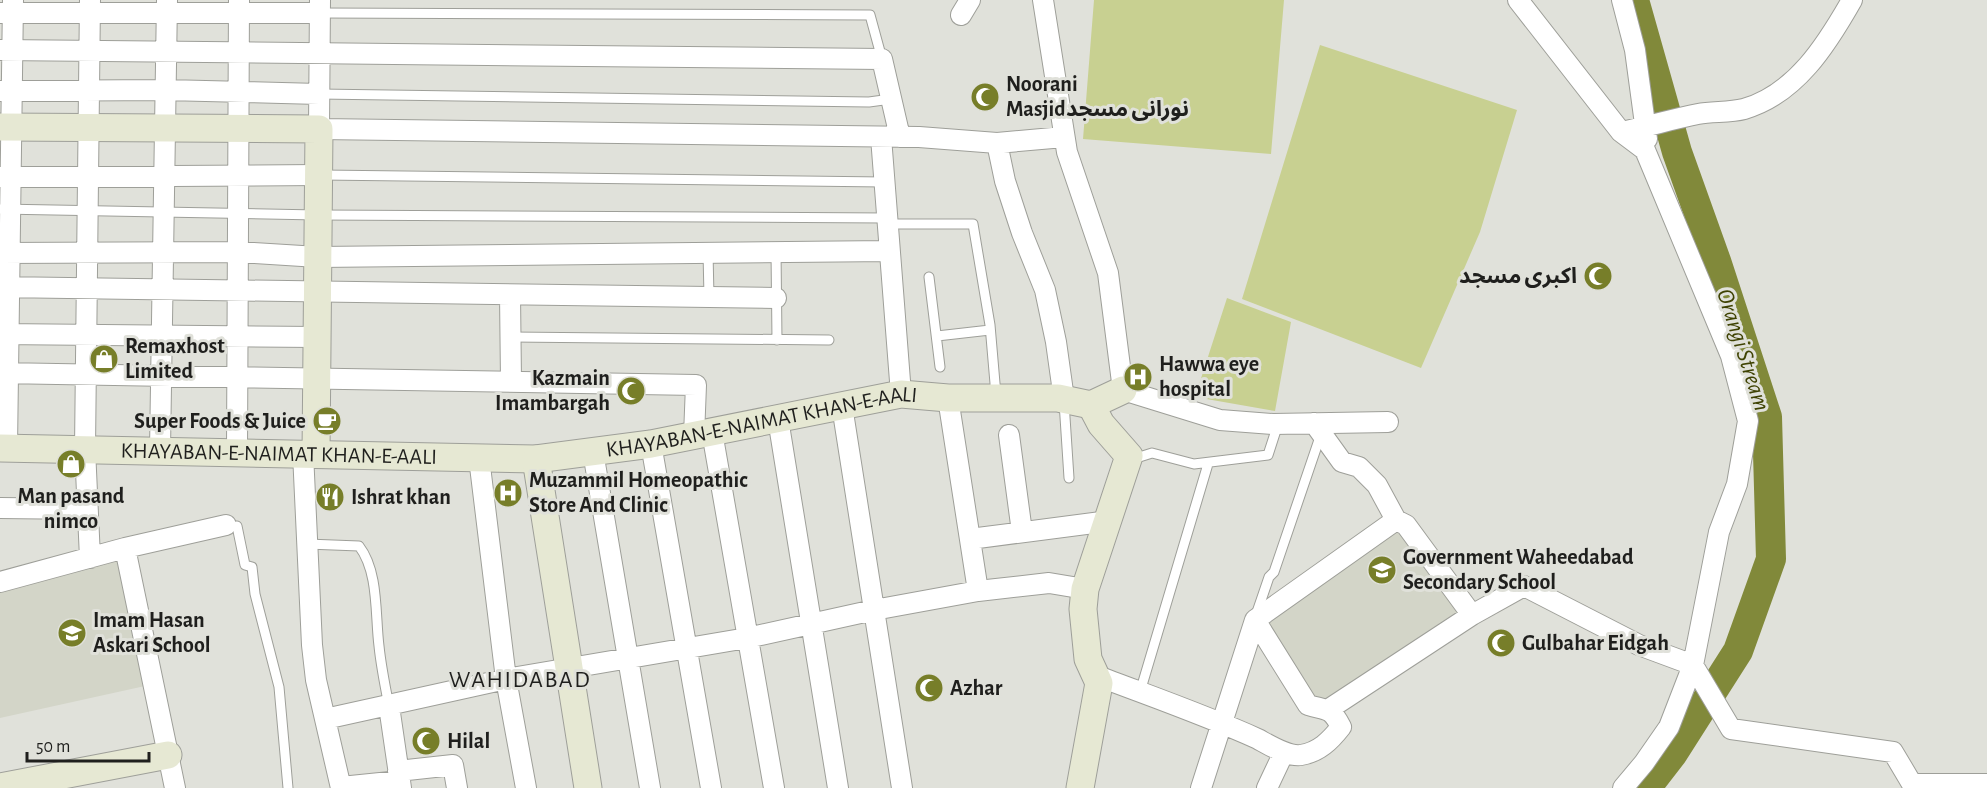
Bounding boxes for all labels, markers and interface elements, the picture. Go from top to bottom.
place label: Noorani Masjidنورانی مسجد [1006,73,1189,122]
mosque icon: Noorani Masjidنورانی مسجد [969,81,1001,113]
mosque icon: اکبری مسجد [1582,260,1614,292]
place label: اکبری مسجد [1459,265,1577,288]
water label: Orangi Stream [1712,286,1774,414]
place label: Remaxhost Limited [125,335,225,382]
shop icon: Remaxhost Limited [88,343,120,375]
place label: Hawwa eye hospital [1159,353,1259,400]
hospital icon: Hawwa eye hospital [1122,361,1154,393]
place label: Kazmain Imambargah [495,367,610,414]
mosque icon: Kazmain Imambargah [615,375,647,407]
street label: KHAYABAN-E-NAIMAT KHAN-E-AALI [605,383,918,461]
cafe icon: Super Foods & Juice [311,405,343,437]
place label: Super Foods & Juice [134,410,306,432]
street label: KHAYABAN-E-NAIMAT KHAN-E-AALI [120,439,437,468]
shop icon: Man pasand nimco [55,448,87,480]
place label: Muzammil Homeopathic Store And Clinic [529,469,748,516]
hospital icon: Muzammil Homeopathic Store And Clinic [492,477,524,509]
restaurant icon: Ishrat khan [314,481,346,513]
place label: Man pasand nimco [18,485,125,532]
place label: Ishrat khan [351,486,451,508]
place label: Government Waheedabad Secondary School [1403,546,1634,594]
school or university icon: Government Waheedabad Secondary School [1366,554,1398,586]
place label: Imam Hasan Askari School [93,609,211,656]
school or university icon: Imam Hasan Askari School [56,617,88,649]
mosque icon: Gulbahar Eidgah [1485,627,1517,659]
place label: Gulbahar Eidgah [1522,632,1669,654]
district label: WAHIDABAD [449,668,591,692]
mosque icon: Azhar [913,672,945,704]
place label: Azhar [950,677,1003,699]
scale bar [27,725,148,763]
mosque icon: Hilal [410,725,442,757]
place label: Hilal [447,730,490,752]
text: 50 m [36,738,70,756]

